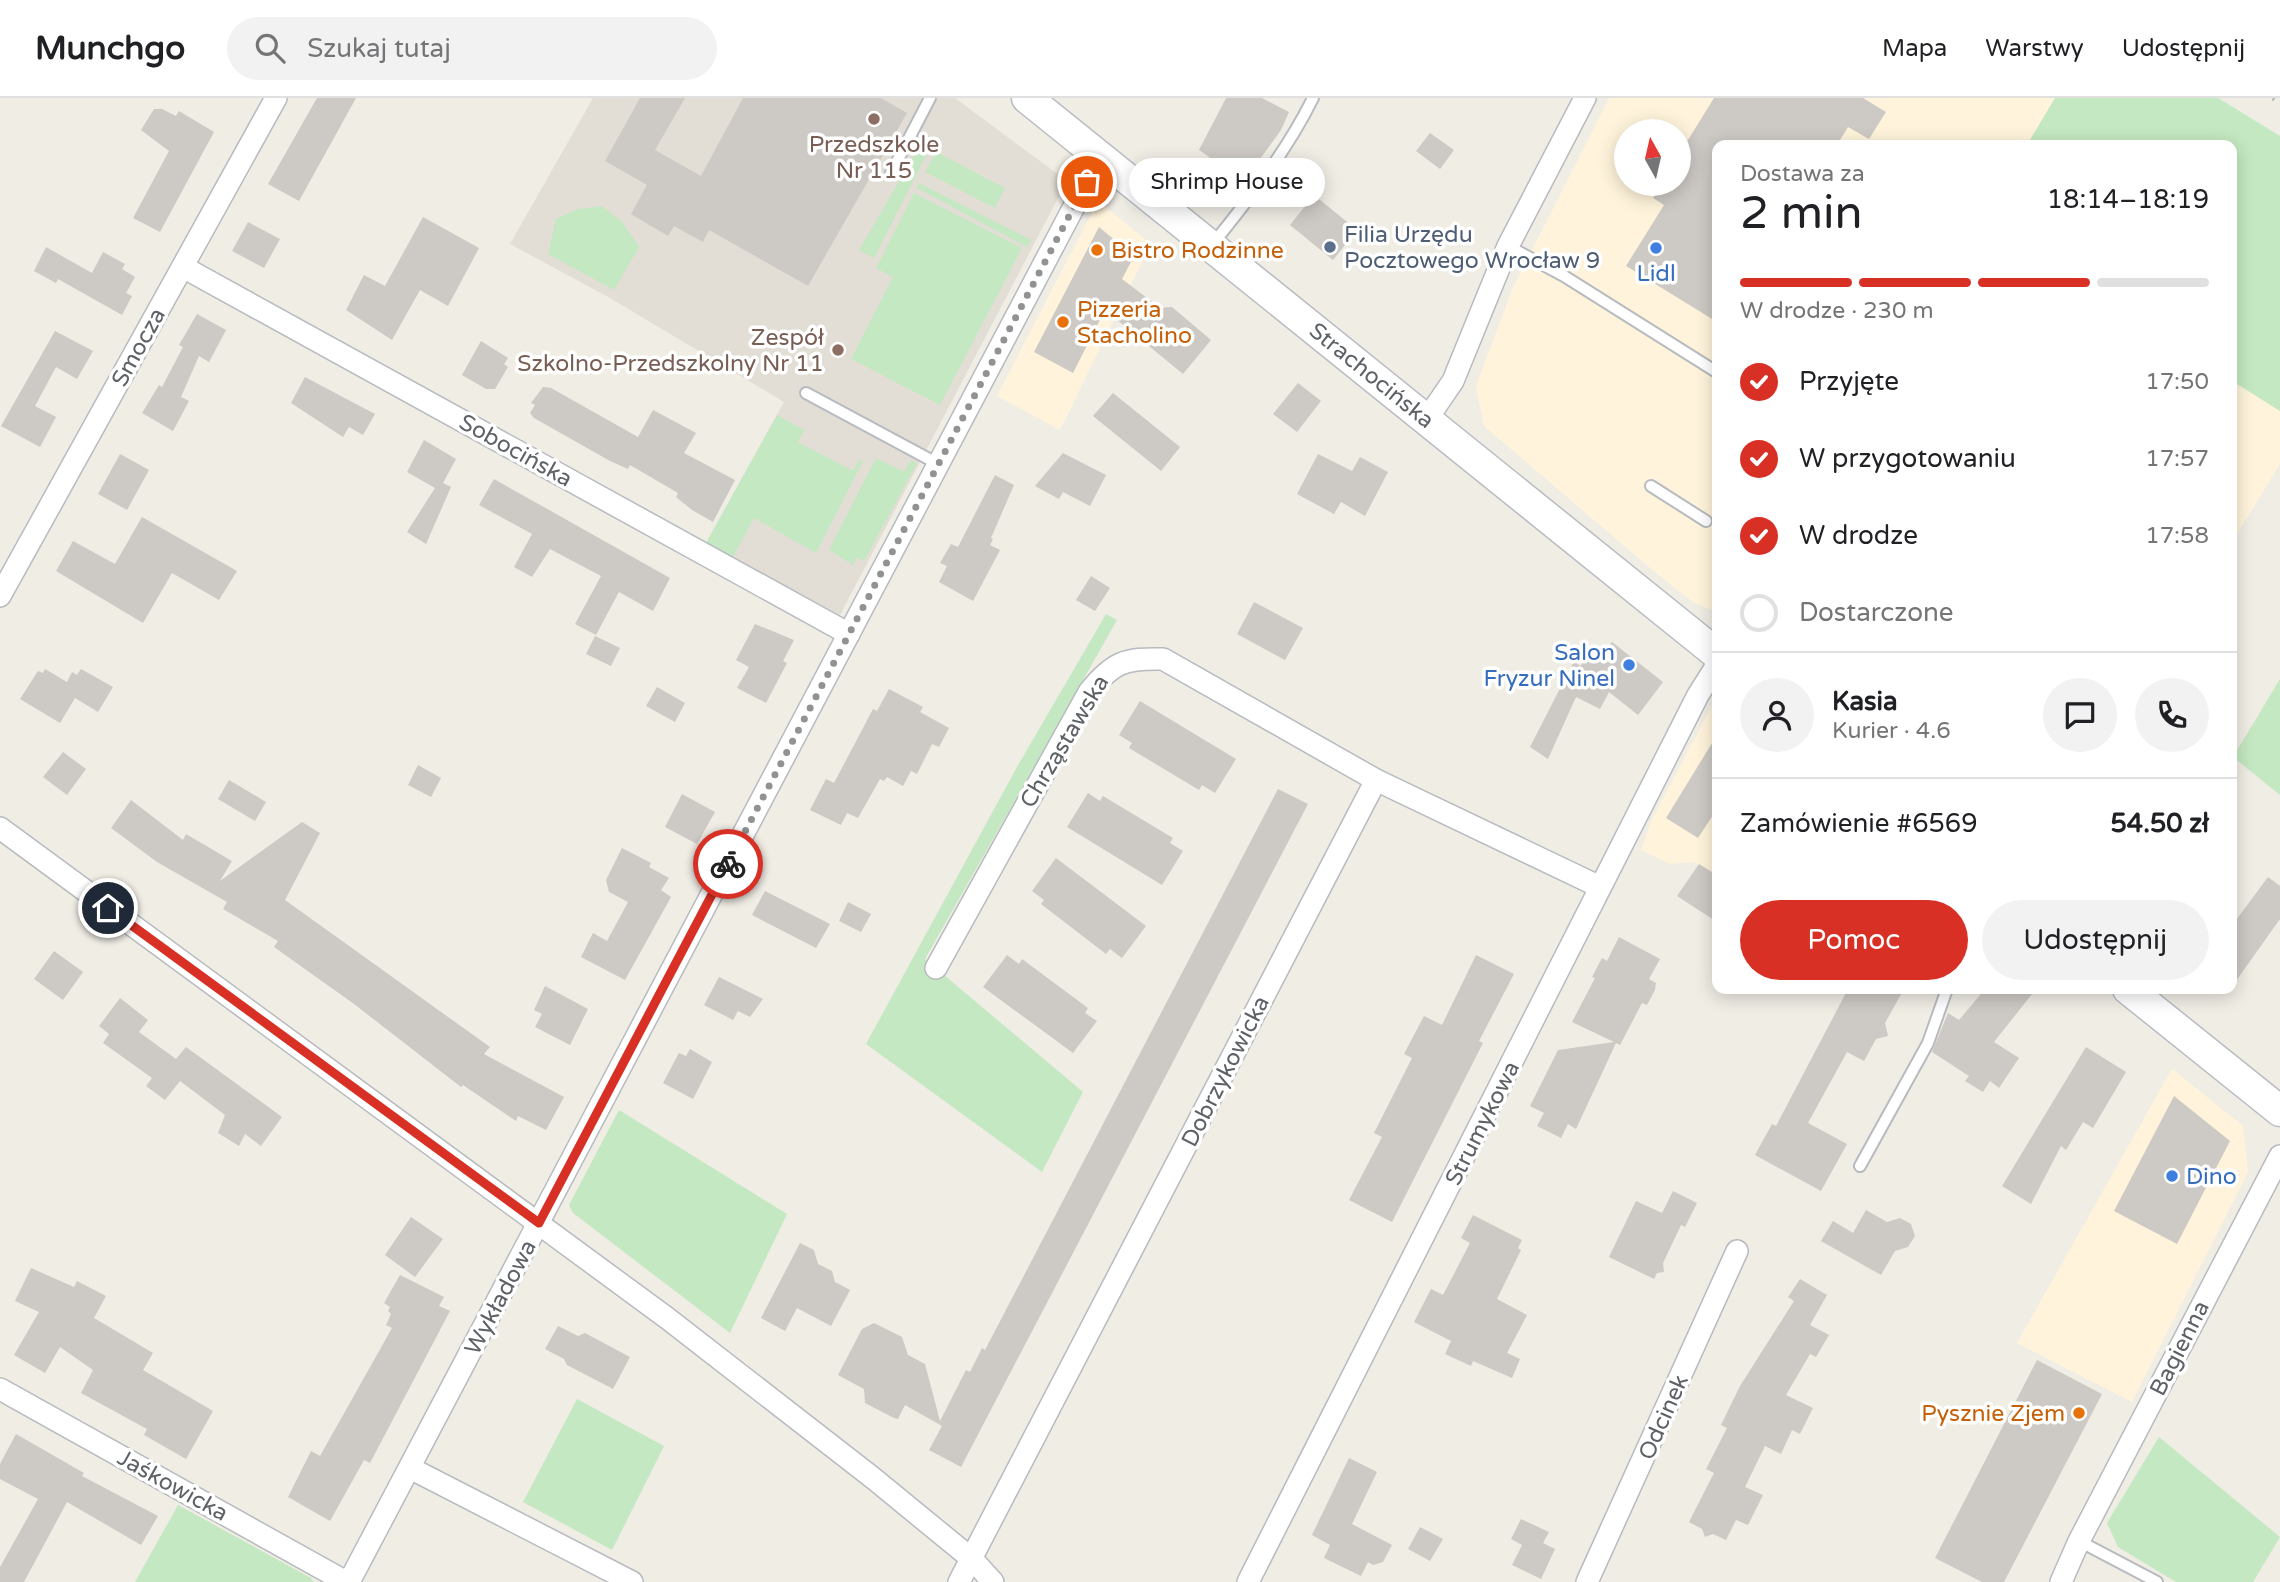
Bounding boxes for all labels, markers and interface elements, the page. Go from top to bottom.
search box [227,17,717,80]
text: Munchgo [35,29,185,68]
icon: search [251,29,289,67]
text: Szukaj tutaj [307,33,451,64]
text: Mapa [1882,34,1947,63]
text: Warstwy [1985,34,2084,63]
text: Udostępnij [2122,34,2245,63]
marker: Przedszkole Nr 115 [866,111,882,127]
north arrow [1614,119,1690,196]
map controls [1614,119,1691,196]
place label: Przedszkole Nr 115 [809,131,939,185]
pin [1057,152,1117,212]
callout: Shrimp House [1129,158,1325,206]
text: Dostawa za [1740,160,1865,188]
icon: bag [1068,163,1106,201]
text: Shrimp House [1150,168,1304,196]
text: 18:14–18:19 [2047,184,2209,215]
text: 2 min [1740,186,1863,241]
place label: Filia Urzędu Pocztowego Wrocław 9 [1344,221,1600,275]
place label: Bistro Rodzinne [1111,237,1284,265]
marker: Filia Urzędu Pocztowego Wrocław 9 [1322,239,1338,255]
marker: Lidl [1648,240,1664,256]
marker: Bistro Rodzinne [1089,242,1105,258]
place label: Lidl [1636,260,1676,288]
place label: Pizzeria Stacholino [1077,296,1192,350]
text: W drodze · 230 m [1740,297,1934,325]
street label: Smocza [106,303,172,392]
marker: Pizzeria Stacholino [1055,314,1071,330]
street label: Strachocińska [1303,317,1440,435]
place label: Zespół Szkolno-Przedszkolny Nr 11 [517,324,824,378]
marker: Zespół Szkolno-Przedszkolny Nr 11 [830,342,846,358]
icon: check [1740,363,1778,401]
text: Przyjęte [1799,366,1899,397]
text: 17:50 [2145,368,2209,396]
street label: Sobocińska [454,408,577,493]
icon: check [1740,440,1778,478]
text: W przygotowaniu [1799,443,2016,474]
text: 17:57 [2145,445,2209,473]
icon: check [1740,517,1778,555]
text: W drodze [1799,520,1918,551]
text: 17:58 [2145,522,2209,550]
text: Dostarczone [1799,597,1954,628]
place label: Salon Fryzur Ninel [1484,639,1615,693]
marker: Salon Fryzur Ninel [1621,657,1637,673]
street label: Chrząstawska [1014,670,1115,813]
button: person [1740,678,1814,752]
button: chat [2043,678,2117,752]
button: phone [2135,678,2209,752]
text: Kasia [1832,686,1898,717]
text: Kurier · 4.6 [1832,717,1951,745]
text: Zamówienie #6569 [1740,808,1977,839]
text: 54.50 zł [2110,808,2209,839]
courier [693,829,763,899]
icon: bike [709,845,747,883]
pin [78,878,138,938]
icon: home [89,889,127,927]
button: Pomoc [1740,900,1968,980]
button: Udostępnij [1982,900,2209,980]
street label: Dobrzykowicka [1176,991,1276,1152]
street label: Strumykowa [1440,1057,1526,1190]
place label: Dino [2186,1163,2237,1191]
marker: Dino [2164,1168,2180,1184]
street label: Wykładowa [459,1235,543,1360]
street label: Bagienna [2144,1296,2216,1401]
street label: Odcinek [1633,1370,1695,1464]
place label: Pysznie Zjem [1921,1400,2065,1428]
marker: Pysznie Zjem [2071,1405,2087,1421]
street label: Jaśkowicka [112,1444,233,1528]

